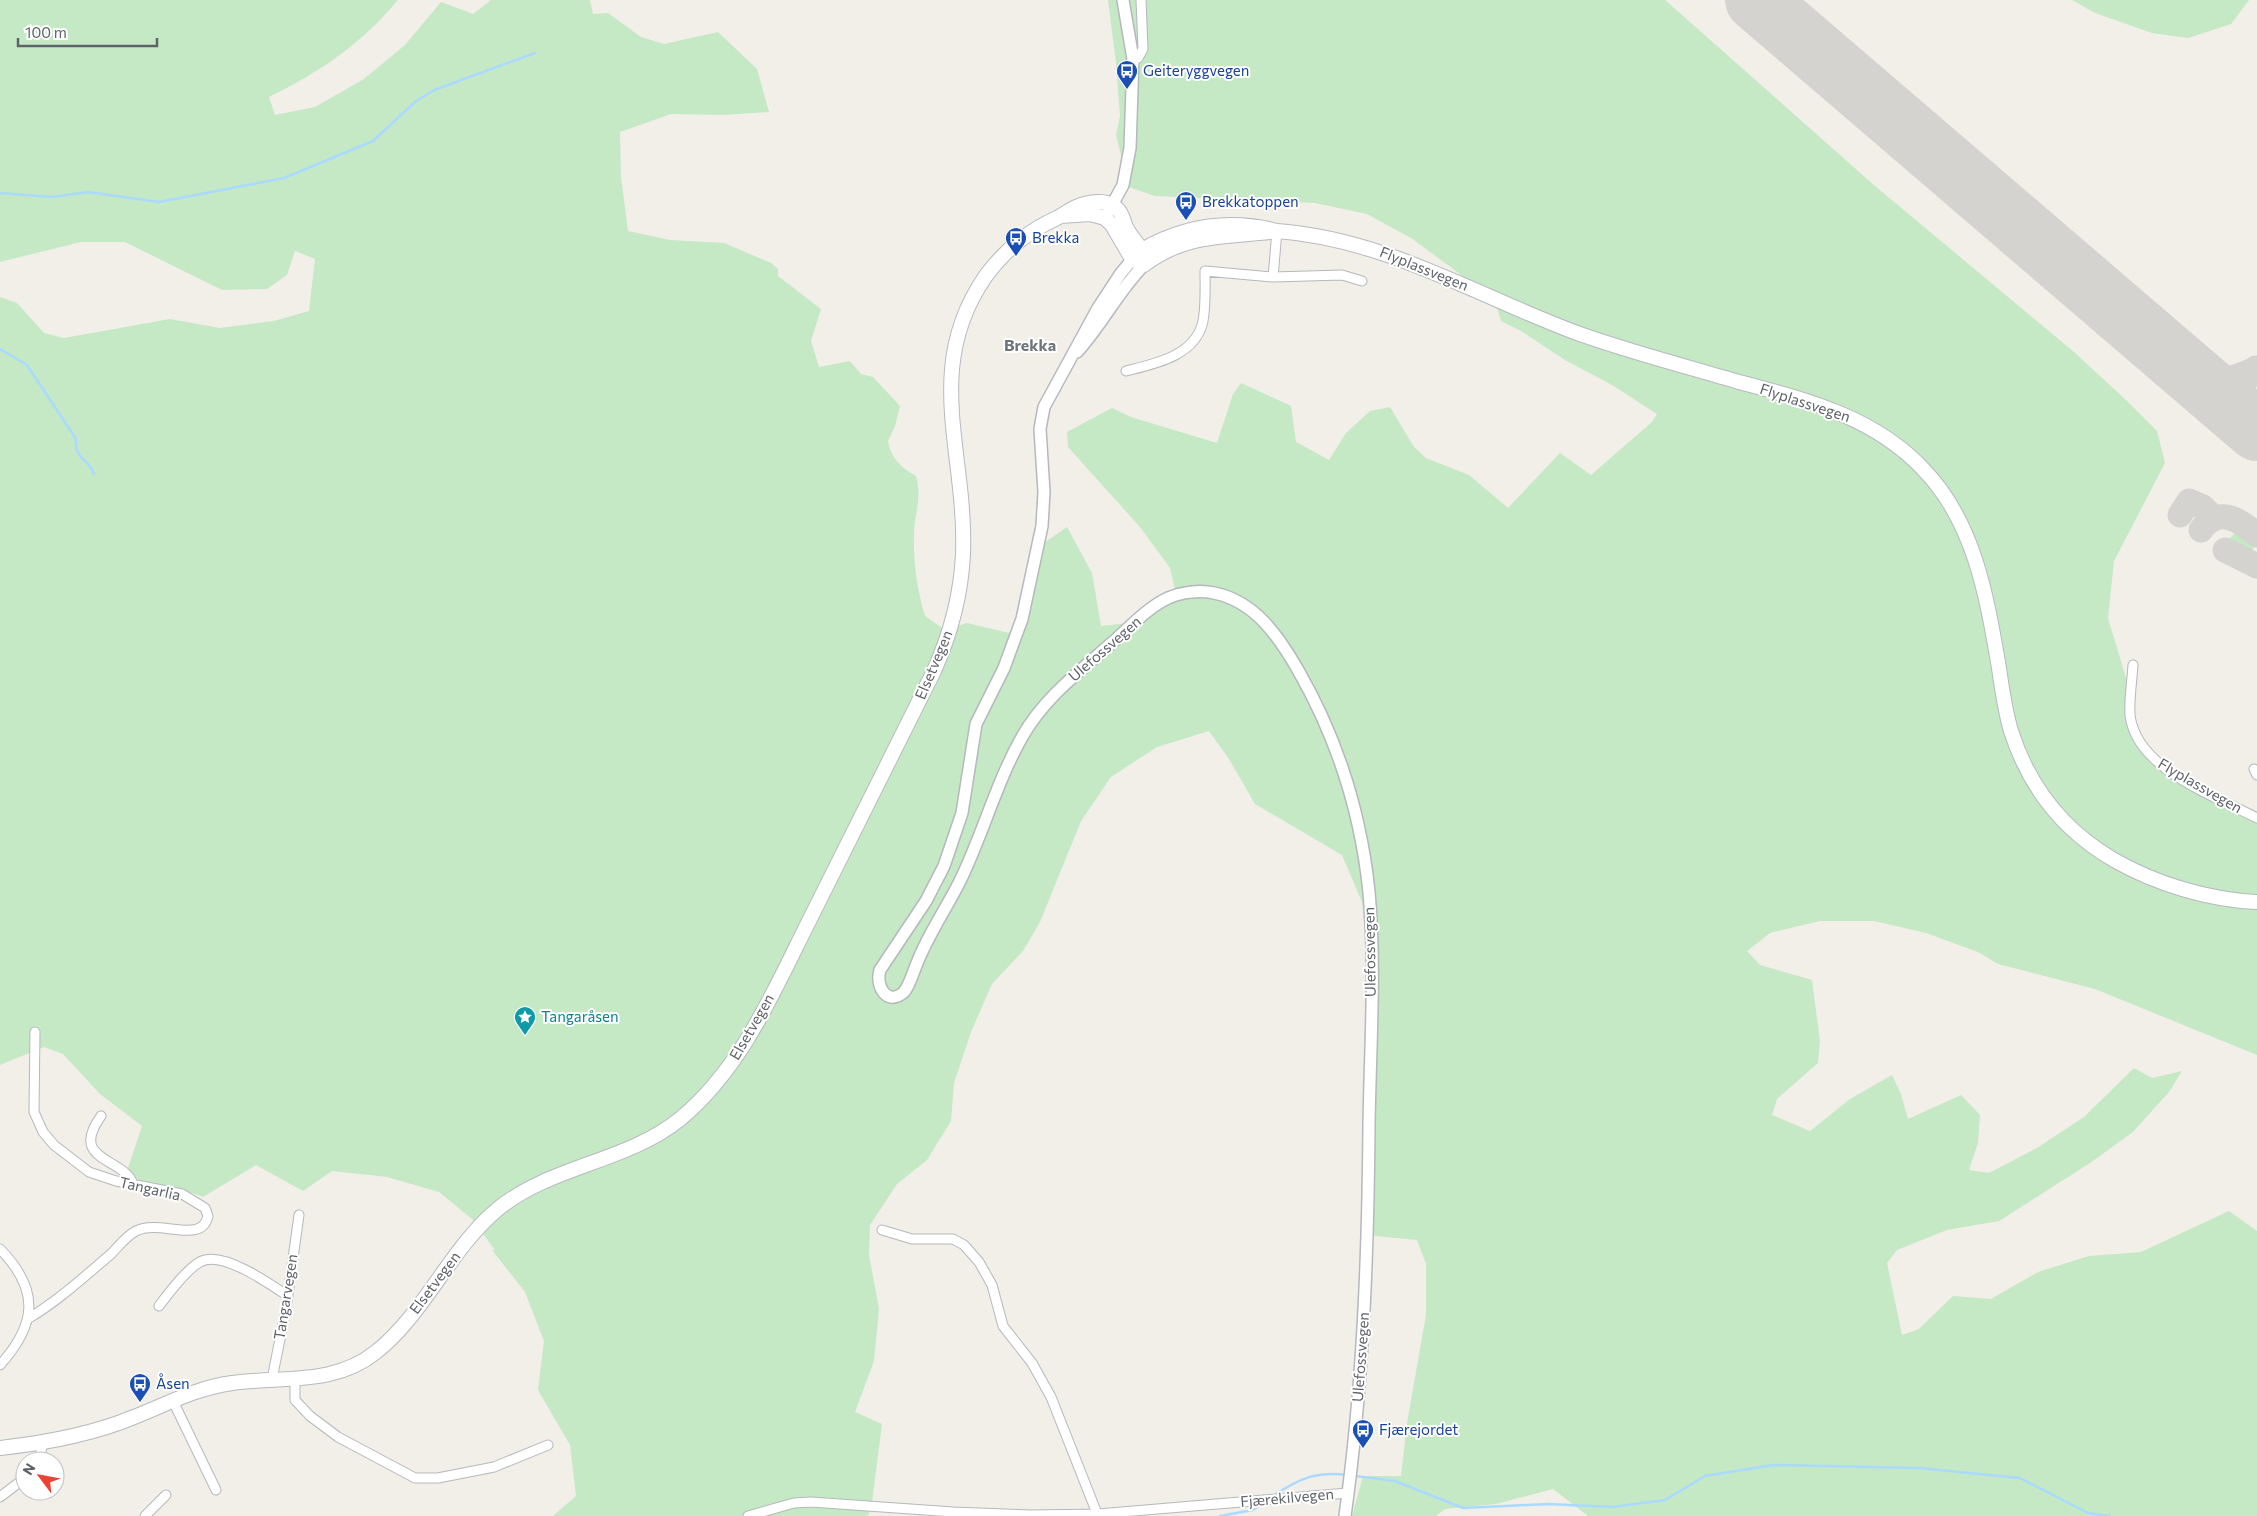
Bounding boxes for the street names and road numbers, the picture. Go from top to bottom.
street label: Flyplassvegen [1377,242,1471,294]
street label: Flyplassvegen [1758,379,1853,425]
street label: Ulefossvegen [1064,612,1144,685]
street label: Elsetvegen [910,627,956,702]
street label: Flyplassvegen [2155,754,2246,816]
street label: Ulefossvegen [1359,907,1379,997]
street label: Elsetvegen [725,990,777,1063]
street label: Tangarlia [118,1172,183,1204]
street label: Elsetvegen [405,1248,463,1317]
street label: Tangarvegen [269,1253,301,1341]
street label: Ulefossvegen [1348,1311,1372,1403]
street label: Fjærekilvegen [1239,1484,1334,1510]

